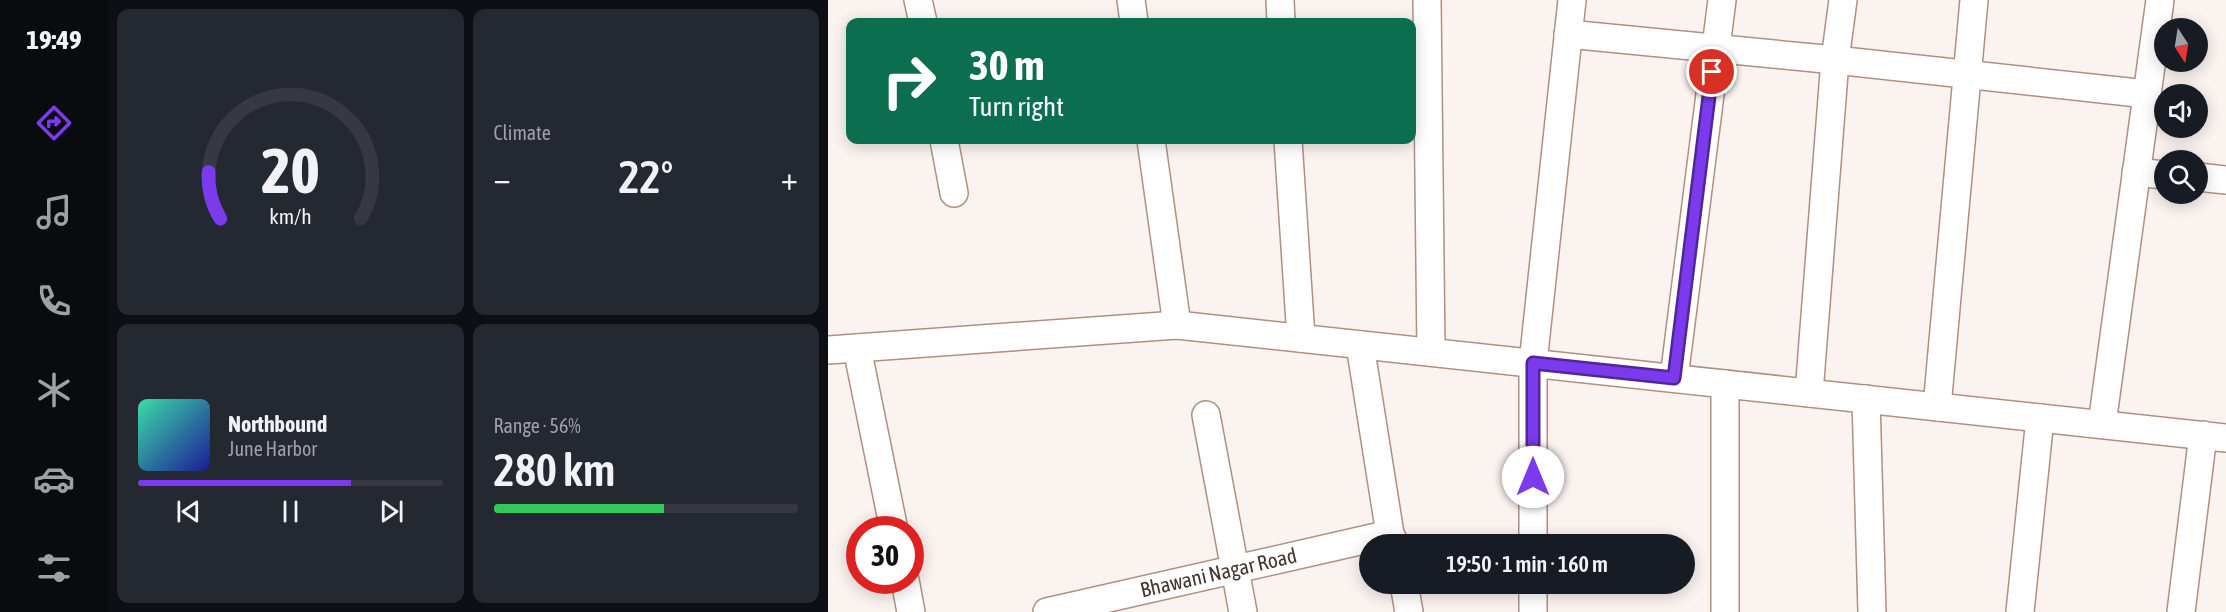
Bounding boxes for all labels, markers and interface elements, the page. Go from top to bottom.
north arrow [2154,18,2208,72]
map controls [2154,18,2208,204]
text: 19:49 [26,24,82,55]
text: 30 m [969,41,1044,89]
icon: right [870,42,948,120]
pin [1686,46,1737,97]
icon: arrive [1695,55,1728,88]
button: sound [2154,84,2208,138]
text: Turn right [969,91,1064,122]
icon: directions [33,102,75,144]
text: Climate [494,121,551,144]
text: 20 [261,135,320,206]
button: search [2154,150,2208,204]
text: 22° [618,151,673,203]
text: − [494,159,511,197]
text: + [781,159,798,197]
icon: music [33,191,75,233]
text: km/h [269,204,312,229]
icon: phone [33,280,75,322]
icon: climate [33,369,75,411]
text: Northbound [228,411,327,437]
text: Range · 56% [494,414,581,437]
text: June Harbor [228,437,317,460]
text: 280 km [494,444,615,496]
position arrow [1501,445,1565,509]
icon: car [33,458,75,500]
icon: previous [172,495,205,528]
icon: pause [274,495,307,528]
icon: next [375,495,408,528]
speed limit sign: 30 [846,516,924,594]
street label: Bhawani Nagar Road [1138,543,1299,601]
icon: filters [33,547,75,589]
text: 19:50 · 1 min · 160 m [1446,551,1608,577]

